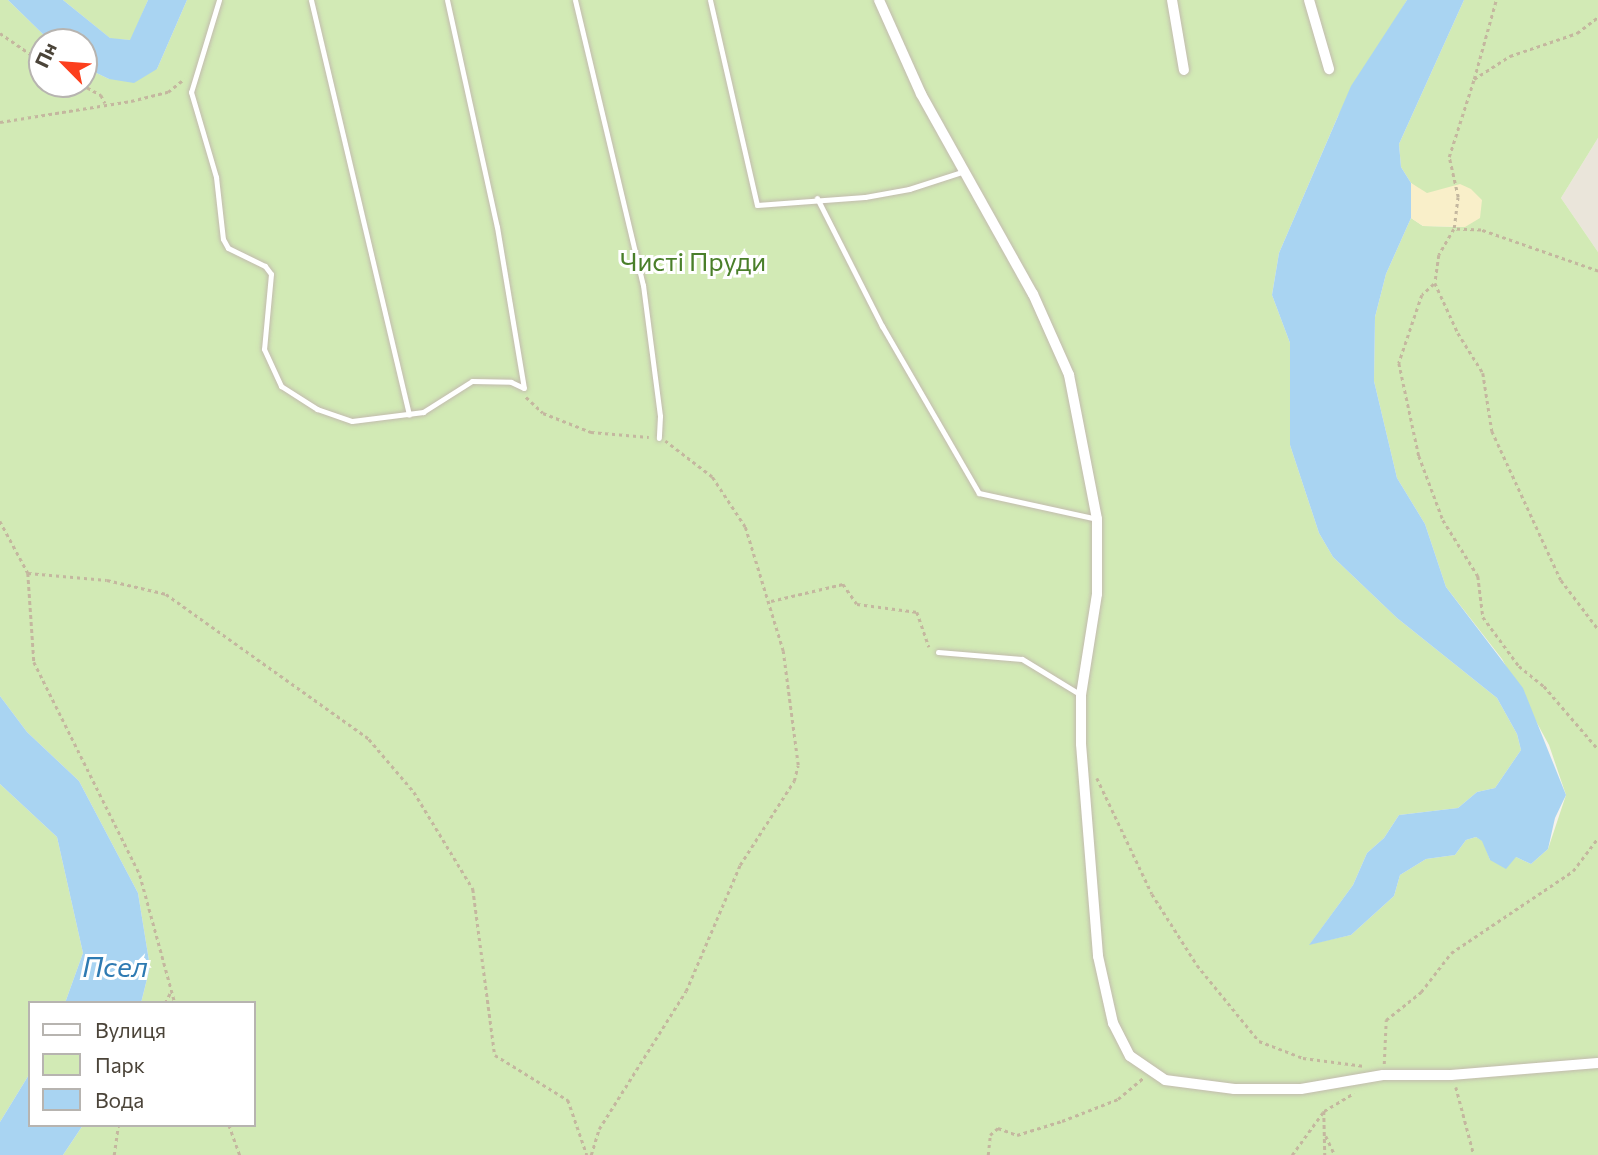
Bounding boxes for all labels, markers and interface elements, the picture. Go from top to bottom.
north arrow [28,28,98,98]
text: Пн [30,38,61,71]
park label: Чисті Пруди [620,245,766,277]
water label: Псел [82,949,148,983]
legend [28,1001,256,1127]
text: Вулиця [95,1017,166,1042]
text: Парк [95,1052,145,1077]
text: Вода [95,1087,144,1112]

